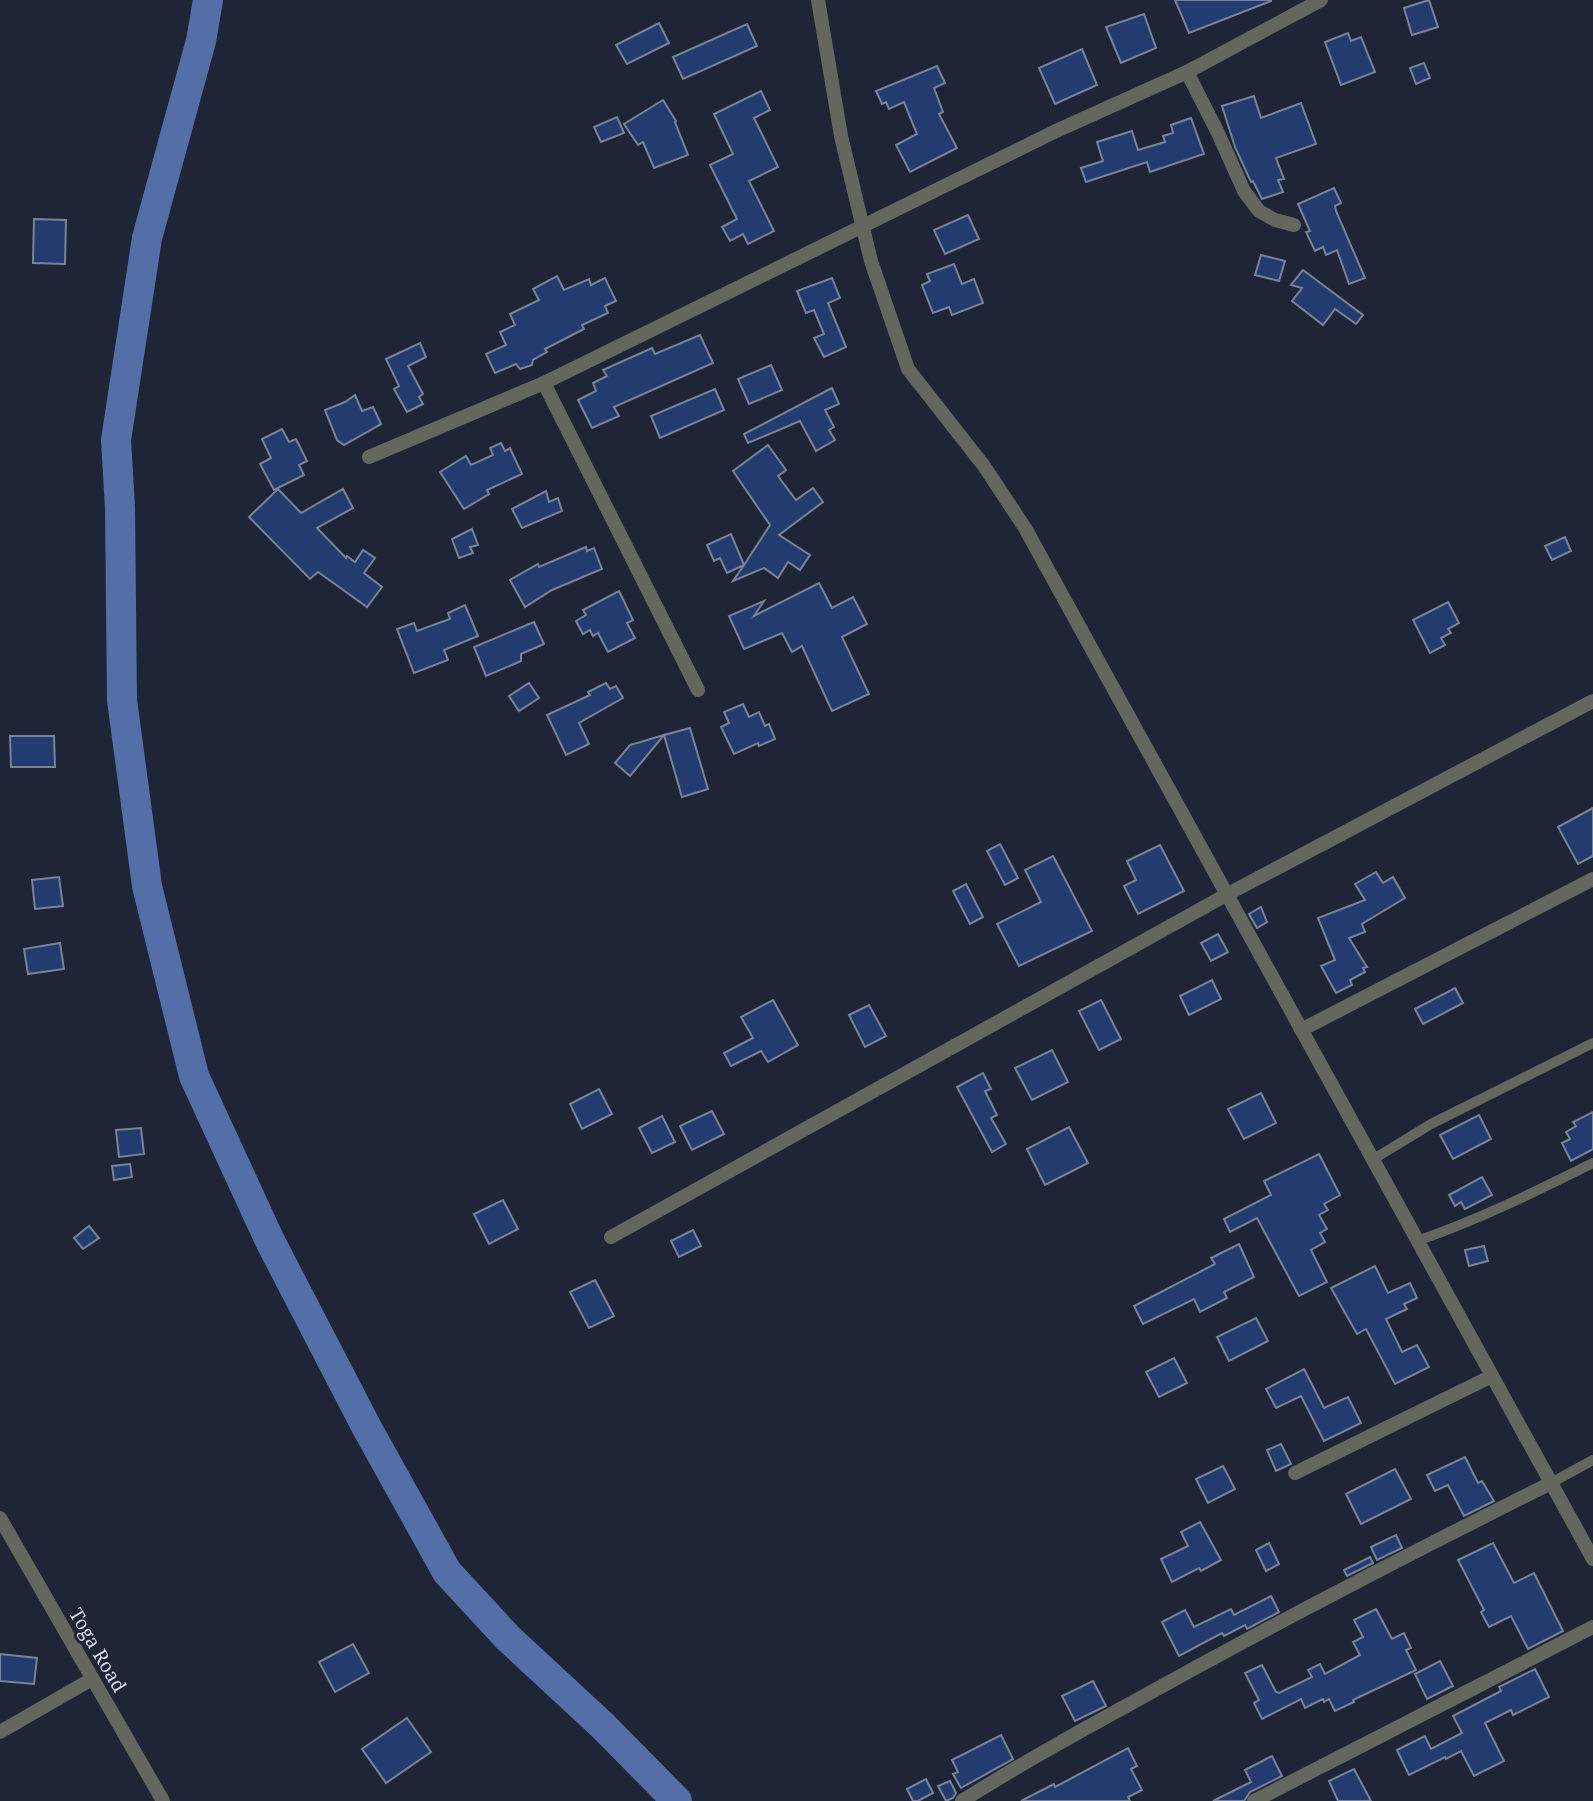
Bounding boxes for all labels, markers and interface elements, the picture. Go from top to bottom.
street label: Toga Road [63,1603,133,1697]

